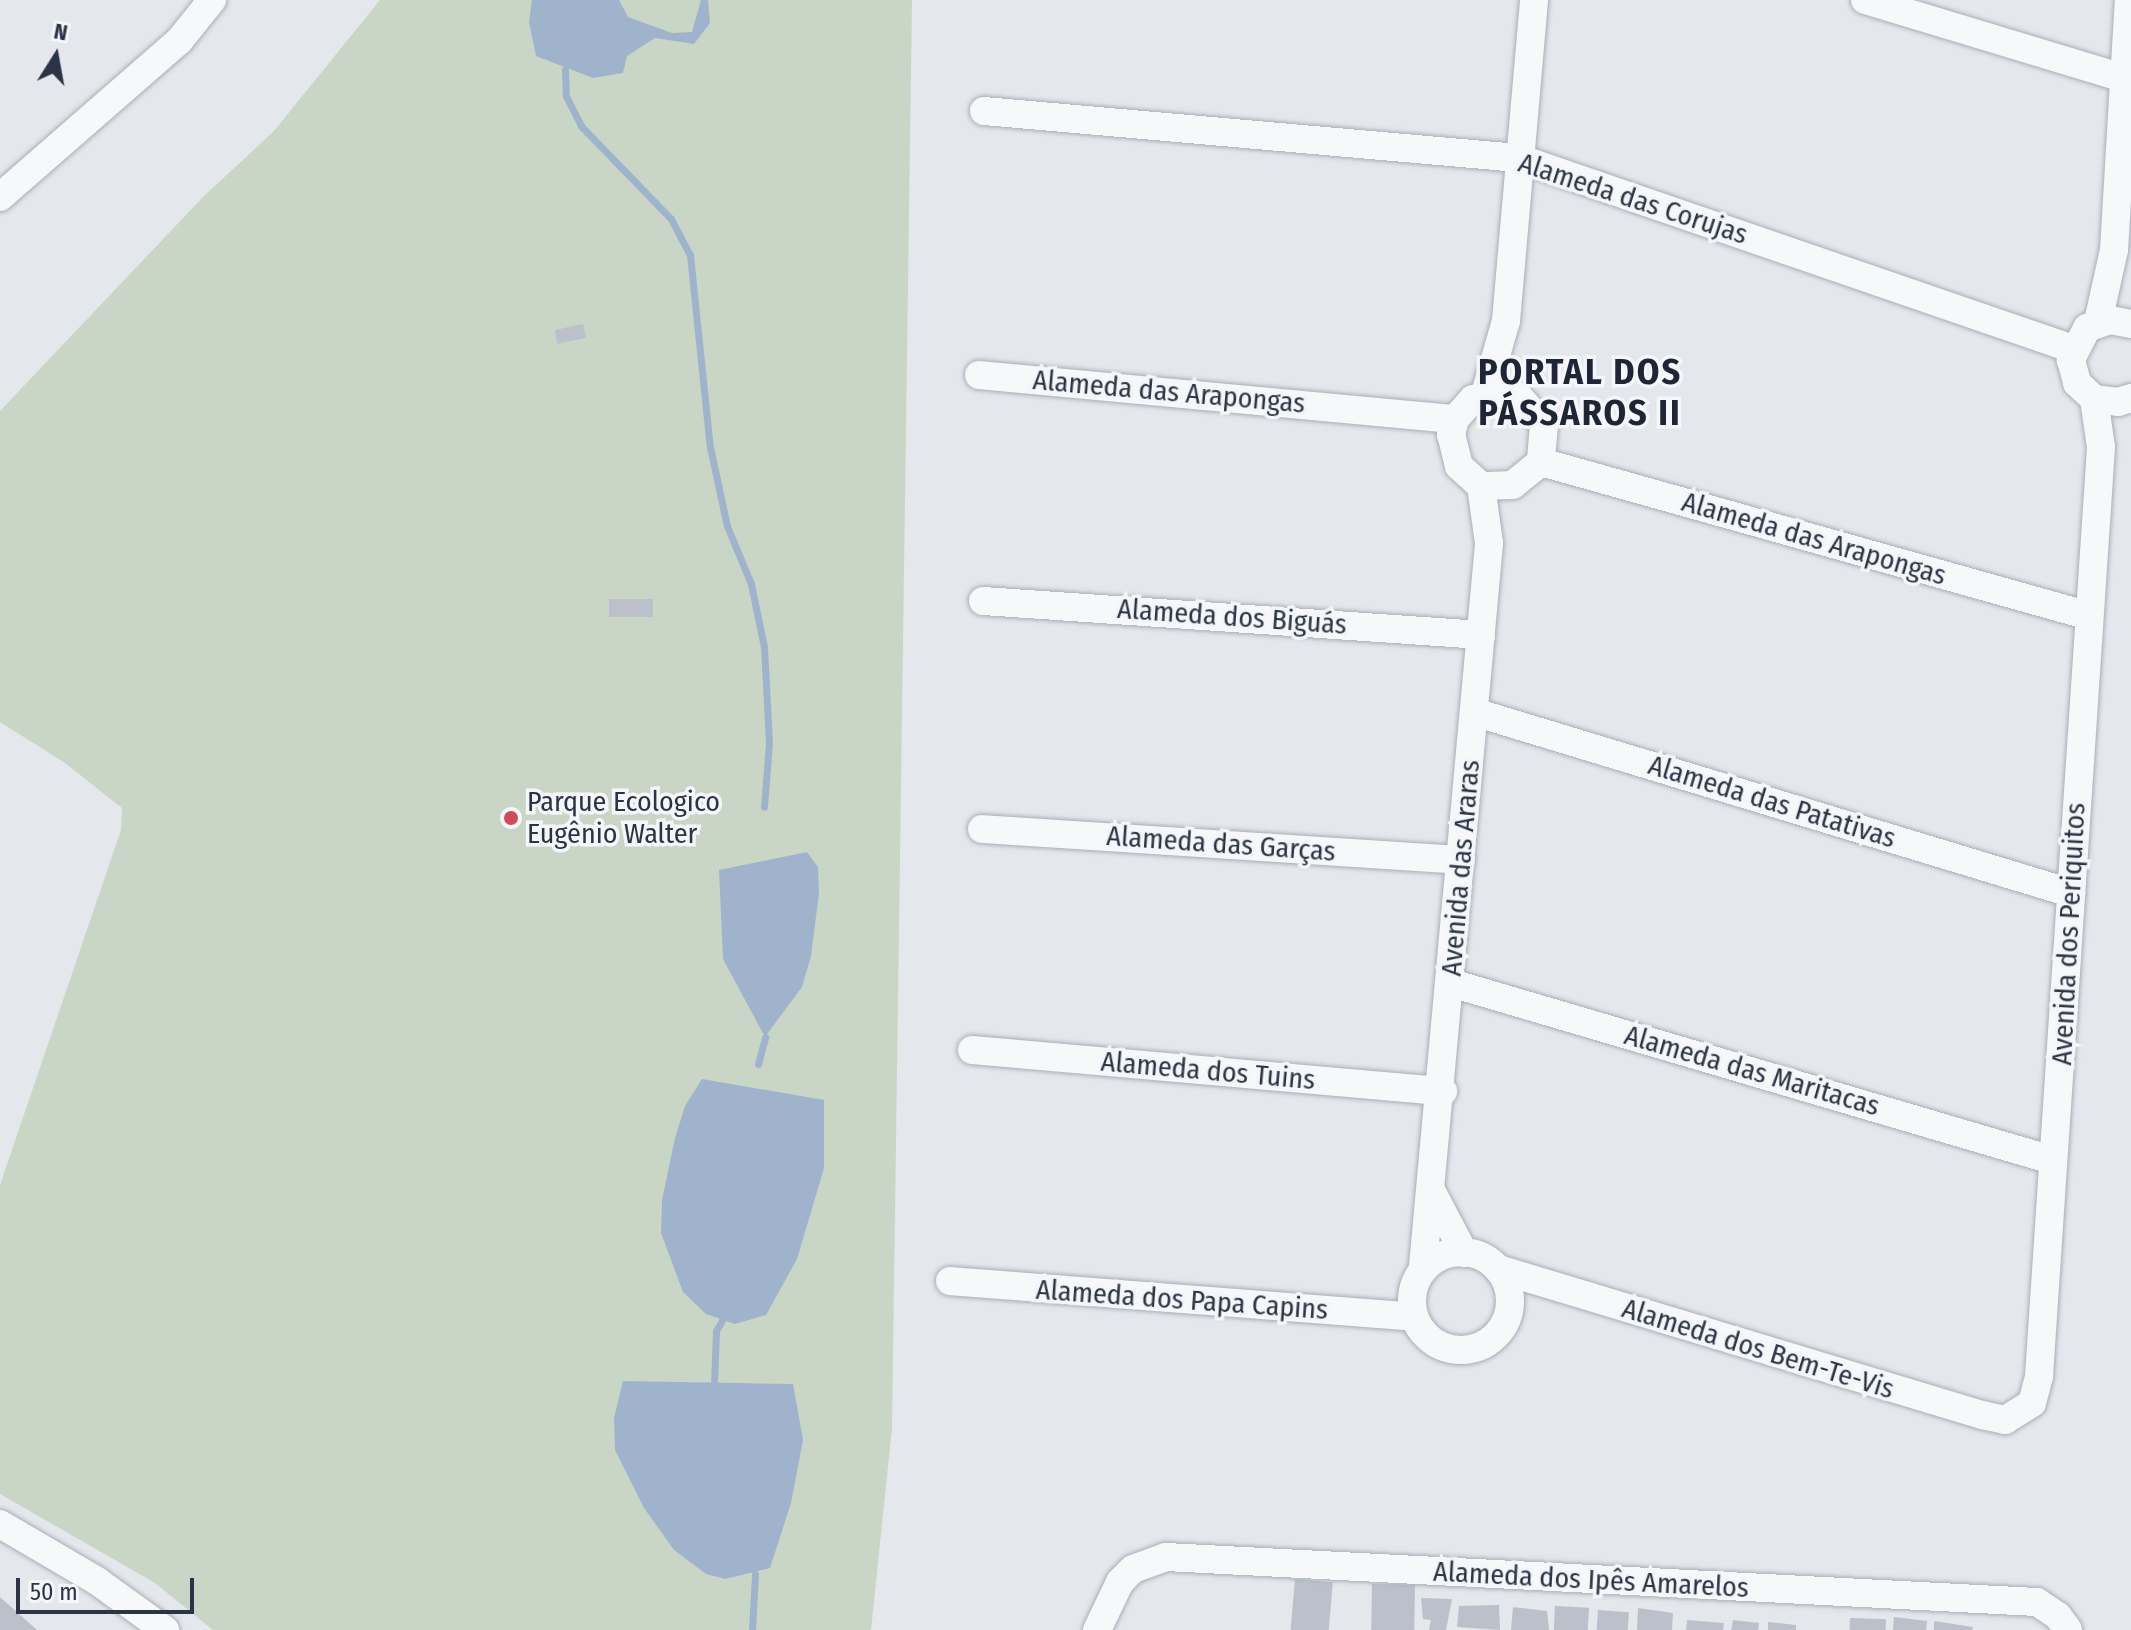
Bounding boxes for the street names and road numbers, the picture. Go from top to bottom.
street label: Alameda das Corujas [1514,146,1752,252]
street label: Alameda das Arapongas [1031,363,1307,421]
street label: Alameda das Arapongas [1678,485,1950,593]
street label: Alameda dos Biguás [1116,592,1348,642]
street label: Alameda das Patativas [1644,748,1900,856]
street label: Avenida das Araras [1435,759,1487,977]
street label: Avenida dos Periquitos [2045,802,2093,1066]
street label: Alameda das Garças [1105,819,1337,869]
street label: Alameda das Maritacas [1621,1018,1883,1124]
street label: Alameda dos Tuins [1099,1045,1317,1097]
street label: Alameda dos Papa Capins [1035,1273,1329,1327]
street label: Alameda dos Bem-Te-Vis [1618,1292,1898,1406]
street label: Alameda dos Ipês Amarelos [1432,1555,1750,1605]

